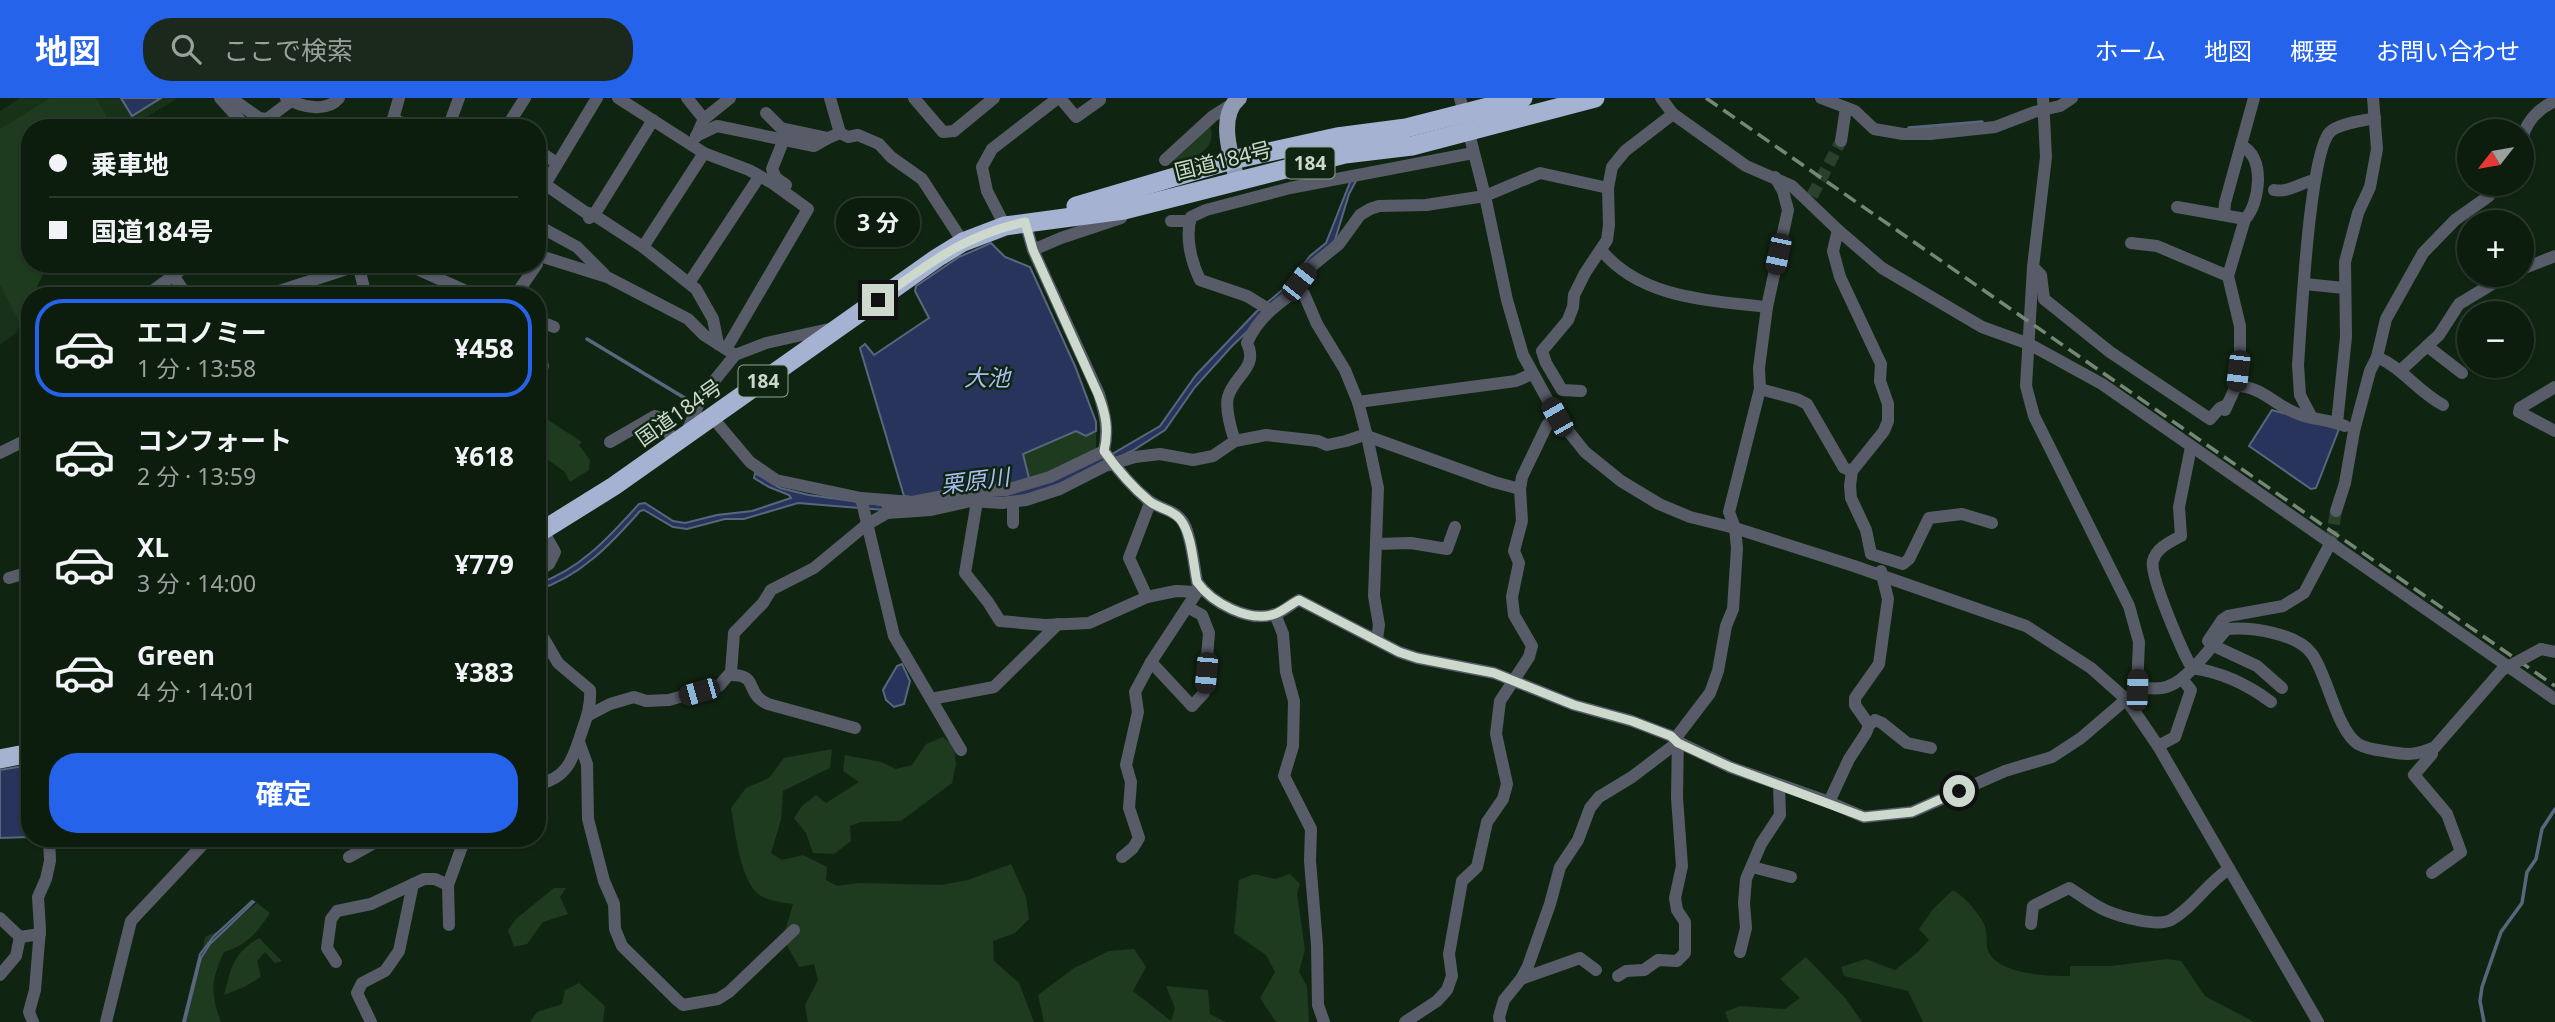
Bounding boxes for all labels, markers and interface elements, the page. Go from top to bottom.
search box [143,18,633,81]
text: 地図 [35,28,101,73]
icon: search [167,30,205,68]
text: ここで検索 [223,32,353,68]
text: ホーム [2095,34,2166,67]
text: 地図 [2204,34,2252,67]
text: 概要 [2290,34,2338,67]
text: お問い合わせ [2376,34,2520,67]
north arrow [2457,119,2534,196]
map controls [2457,119,2534,378]
street label: 国道184号 [1171,134,1274,186]
text: 乗車地 [91,146,169,182]
road number: 184 [1286,148,1334,178]
callout: 3 分 [836,198,920,248]
text: 3 分 [857,206,899,238]
button: + [2457,210,2534,287]
text: 国道184号 [91,213,214,249]
car [1764,231,1793,277]
car [1278,259,1321,305]
route end [862,284,894,316]
button: − [2457,301,2534,378]
text: エコノミー [137,314,267,350]
icon: car [53,317,116,380]
text: ¥458 [455,330,514,366]
car [2226,349,2251,393]
text: 1 分 · 13:58 [137,352,256,384]
water label: 大池 [964,361,1012,393]
road number: 184 [738,366,788,396]
street label: 国道184号 [630,372,727,452]
car [1538,394,1577,440]
text: コンフォート [137,422,292,458]
icon: car [53,425,116,488]
text: ¥618 [455,438,514,474]
text: 2 分 · 13:59 [137,460,256,492]
water label: 栗原川 [939,460,1014,500]
text: XL [137,529,169,565]
icon: car [53,533,116,596]
text: ¥779 [455,546,514,582]
text: 3 分 · 14:00 [137,567,256,599]
text: Green [137,637,215,673]
icon: car [53,641,116,704]
car [1194,651,1219,695]
text: ¥383 [455,654,514,690]
car [2126,669,2149,711]
text: 4 分 · 14:01 [137,675,256,707]
car [676,676,723,708]
button: 確定 [49,753,518,833]
route start [1943,775,1975,807]

